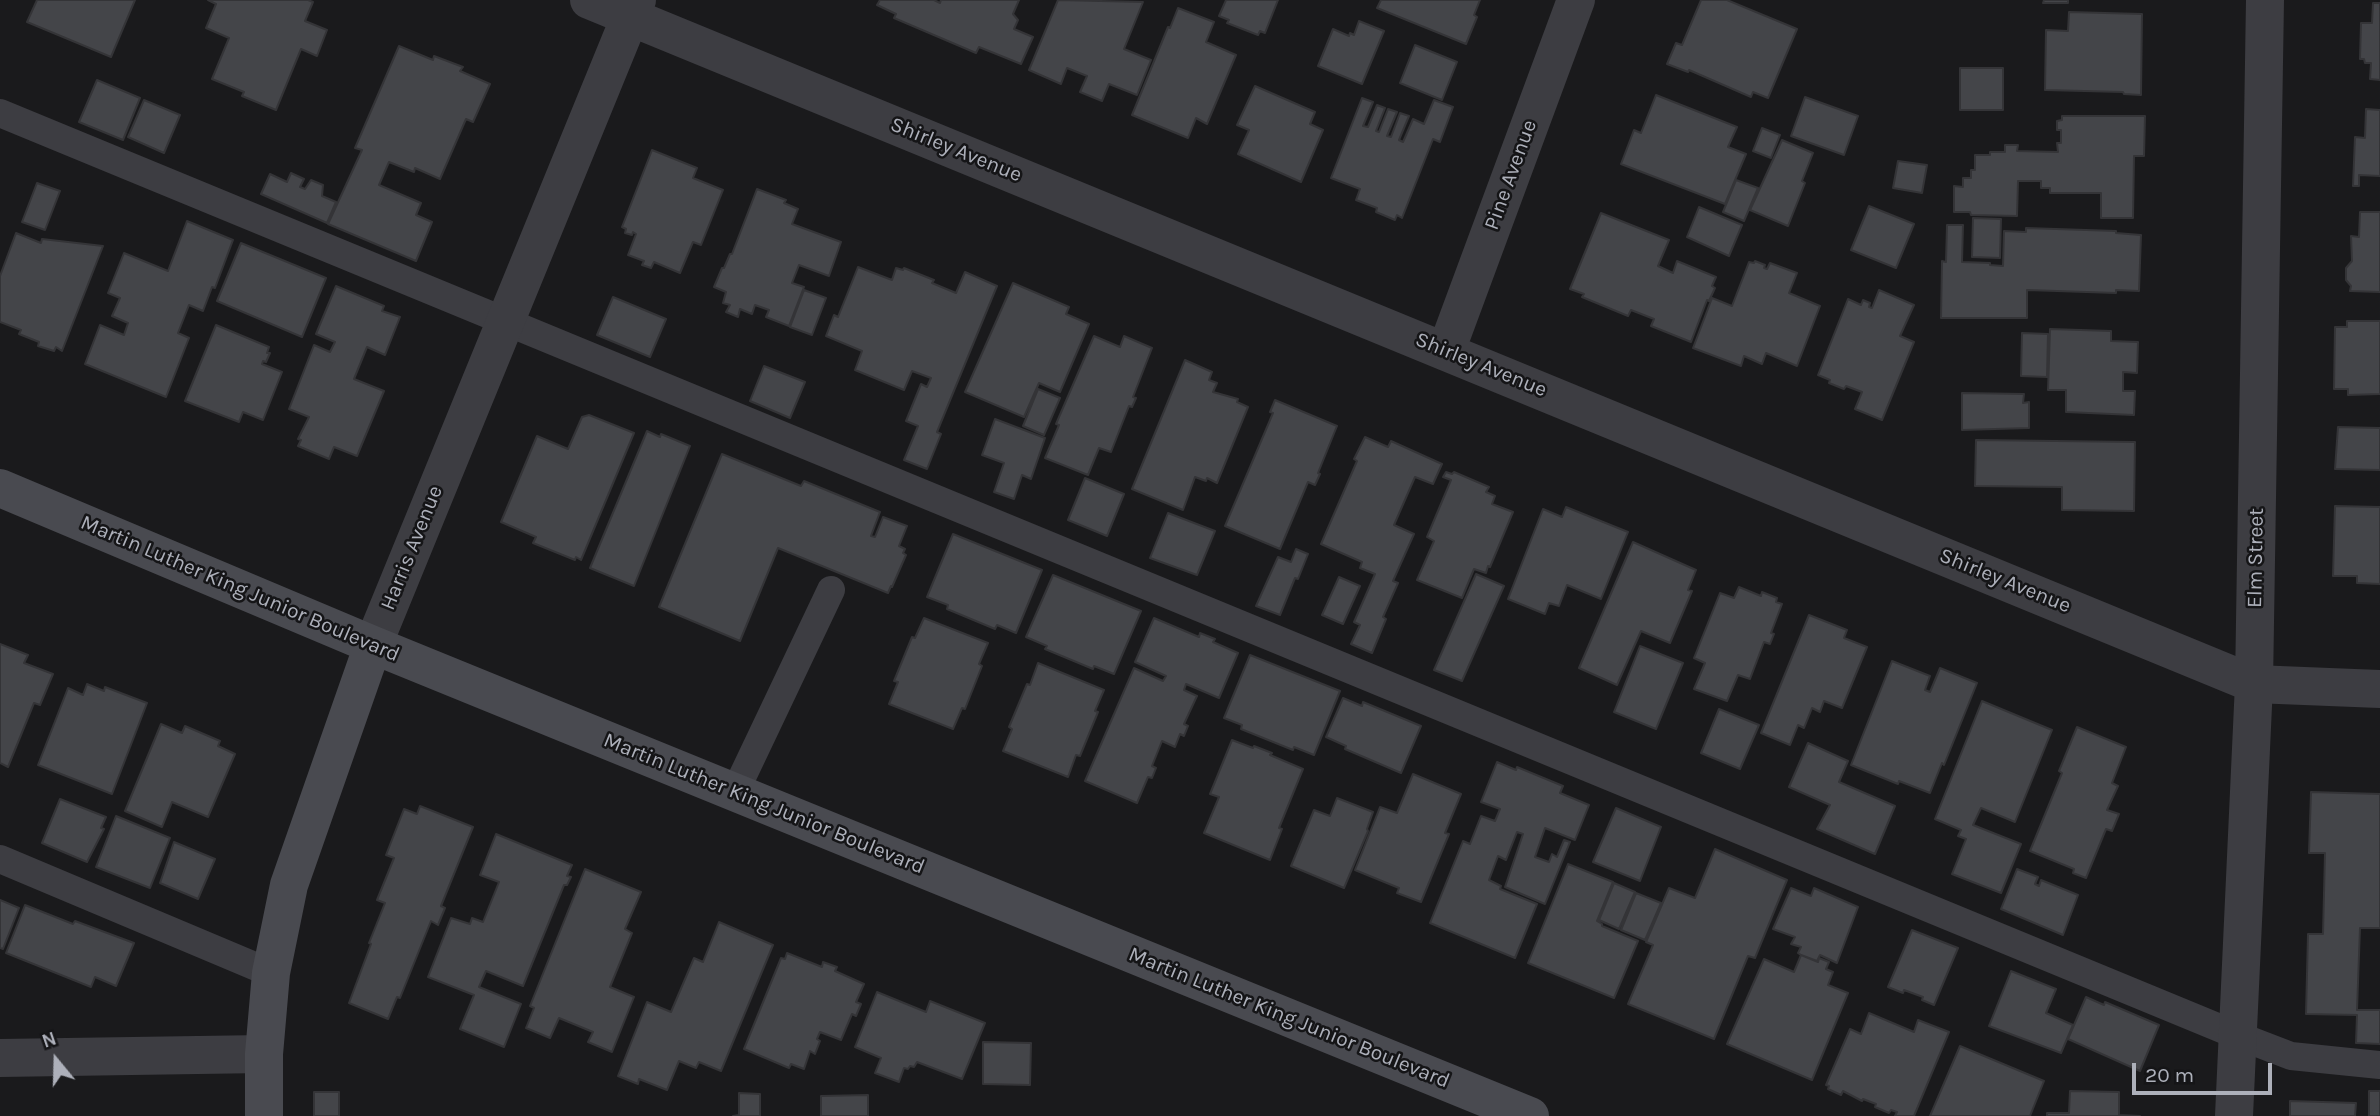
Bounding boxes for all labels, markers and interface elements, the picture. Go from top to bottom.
street label: Shirley Avenue [886,112,1026,188]
street label: Pine Avenue [1479,116,1543,234]
street label: Shirley Avenue [1411,327,1551,403]
street label: Harris Avenue [376,482,448,614]
street label: Elm Street [2243,508,2269,608]
street label: Martin Luther King Junior Boulevard [77,510,403,668]
street label: Shirley Avenue [1935,543,2075,619]
street label: Martin Luther King Junior Boulevard [600,728,928,880]
street label: Martin Luther King Junior Boulevard [1125,942,1453,1094]
north arrow [21,1025,91,1095]
text: N [39,1028,59,1053]
scale bar [2135,1050,2275,1094]
text: 20 m [2145,1063,2194,1087]

